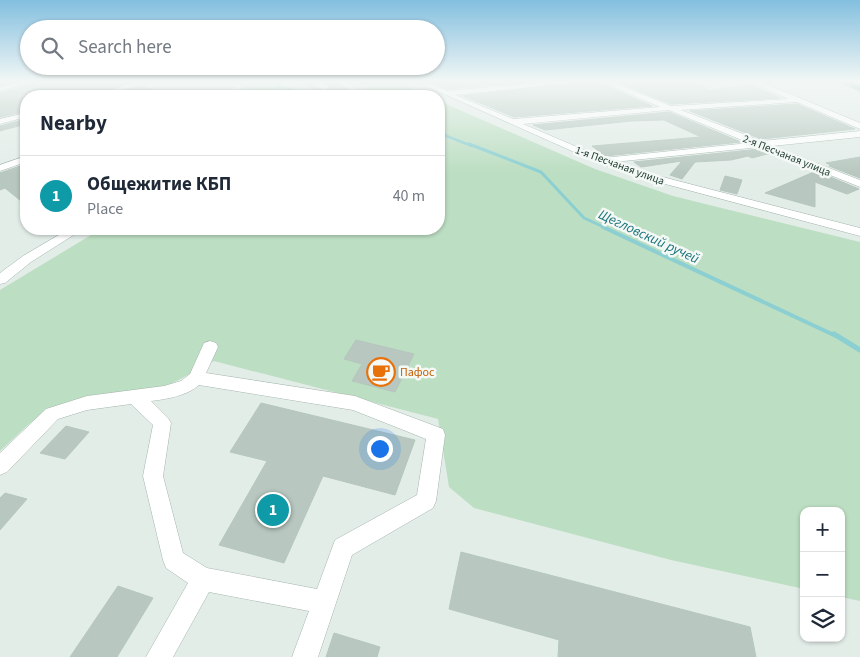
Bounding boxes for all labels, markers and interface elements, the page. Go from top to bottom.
search box [20,20,445,75]
icon: search [38,34,66,62]
text: Search here [78,34,172,61]
text: Nearby [40,108,107,138]
street label: 2-я Песчаная улица [741,131,833,180]
street label: 1-я Песчаная улица [573,142,666,189]
text: Общежитие КБП [87,171,231,198]
text: 1 [52,185,60,207]
text: 40 m [393,185,425,207]
text: Place [87,198,123,220]
water label: Щегловский ручей [595,205,702,269]
cafe icon: Пафос [366,357,396,387]
place label: Пафос [400,364,435,381]
your location [367,436,393,462]
pin: 1 [257,491,289,529]
map controls [800,507,845,642]
button: + [800,507,845,552]
button: − [800,552,845,597]
button: layers [800,597,845,642]

